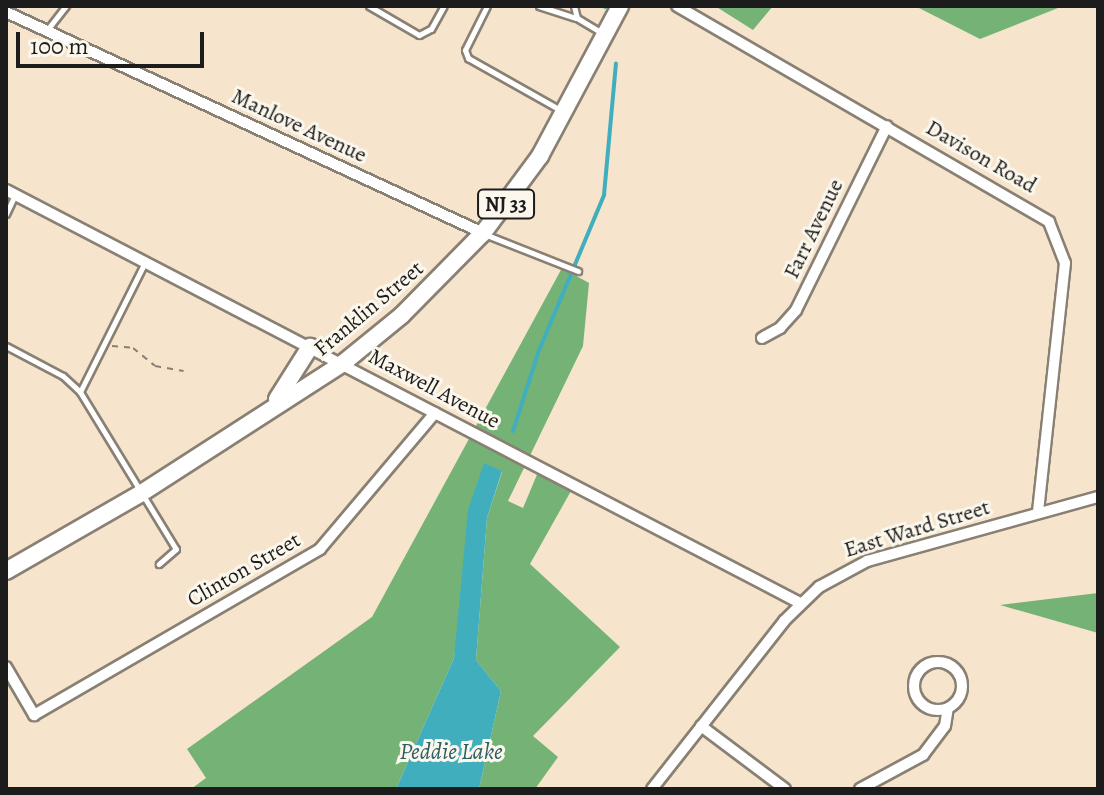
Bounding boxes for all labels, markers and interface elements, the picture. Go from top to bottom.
scale bar [20,16,208,66]
text: 100 m [30,30,89,62]
street label: Manlove Avenue [227,83,371,169]
street label: Davison Road [921,115,1041,199]
street label: Farr Avenue [779,175,849,283]
road number: NJ 33 [476,188,536,220]
street label: Franklin Street [309,256,429,362]
street label: Maxwell Avenue [364,343,504,435]
street label: East Ward Street [841,494,993,564]
street label: Clinton Street [183,527,305,613]
water label: Peddie Lake [400,738,502,766]

